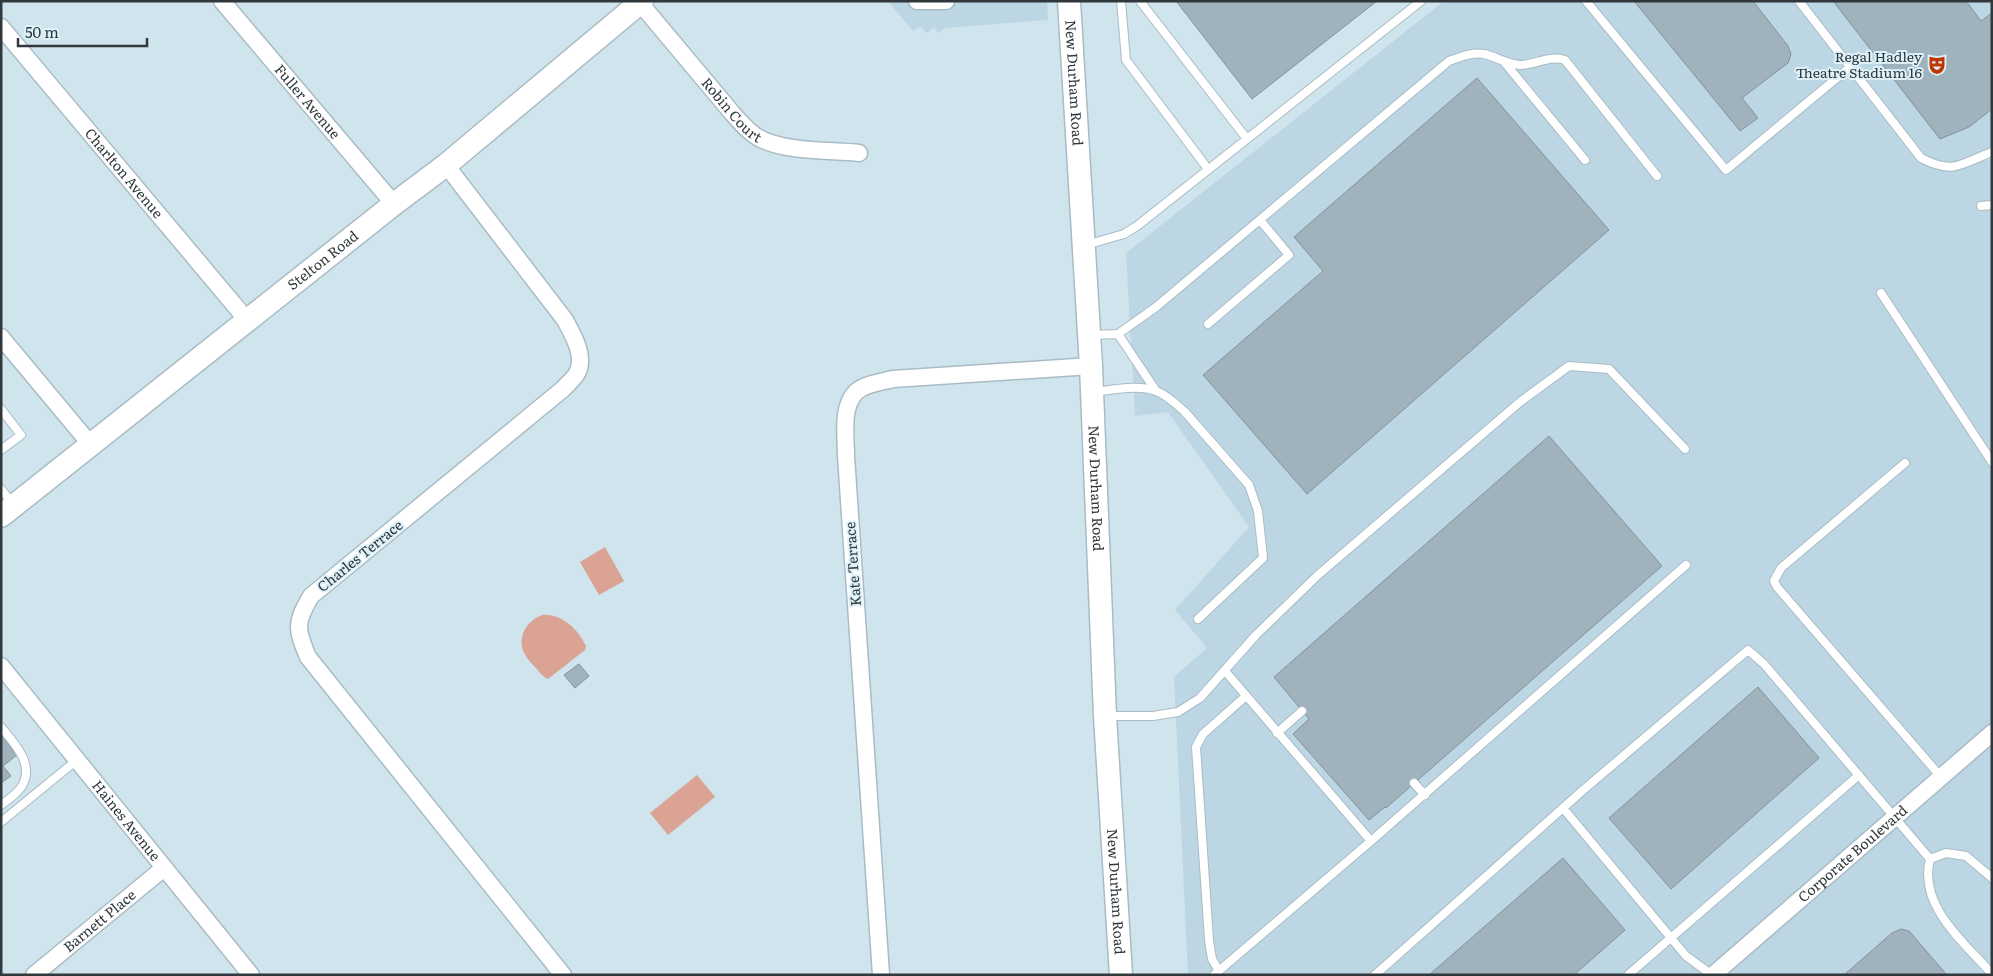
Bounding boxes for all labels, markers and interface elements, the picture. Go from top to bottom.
scale bar [18,15,146,47]
street label: New Durham Road [1061,19,1089,147]
text: 50 m [25,20,59,43]
place label: Regal Hadley Theatre Stadium 16 [1796,46,1923,82]
theatre icon: Regal Hadley Theatre Stadium 16 [1926,54,1948,76]
street label: Fuller Avenue [271,59,346,143]
street label: Robin Court [697,73,766,147]
street label: Charlton Avenue [81,123,168,222]
street label: Stelton Road [283,225,362,294]
street label: New Durham Road [1084,425,1109,552]
street label: Charles Terrace [312,514,406,596]
street label: Kate Terrace [839,521,865,607]
street label: Haines Avenue [88,775,166,865]
street label: Corporate Boulevard [1793,800,1912,906]
street label: New Durham Road [1103,828,1131,956]
street label: Barnett Place [58,884,140,956]

